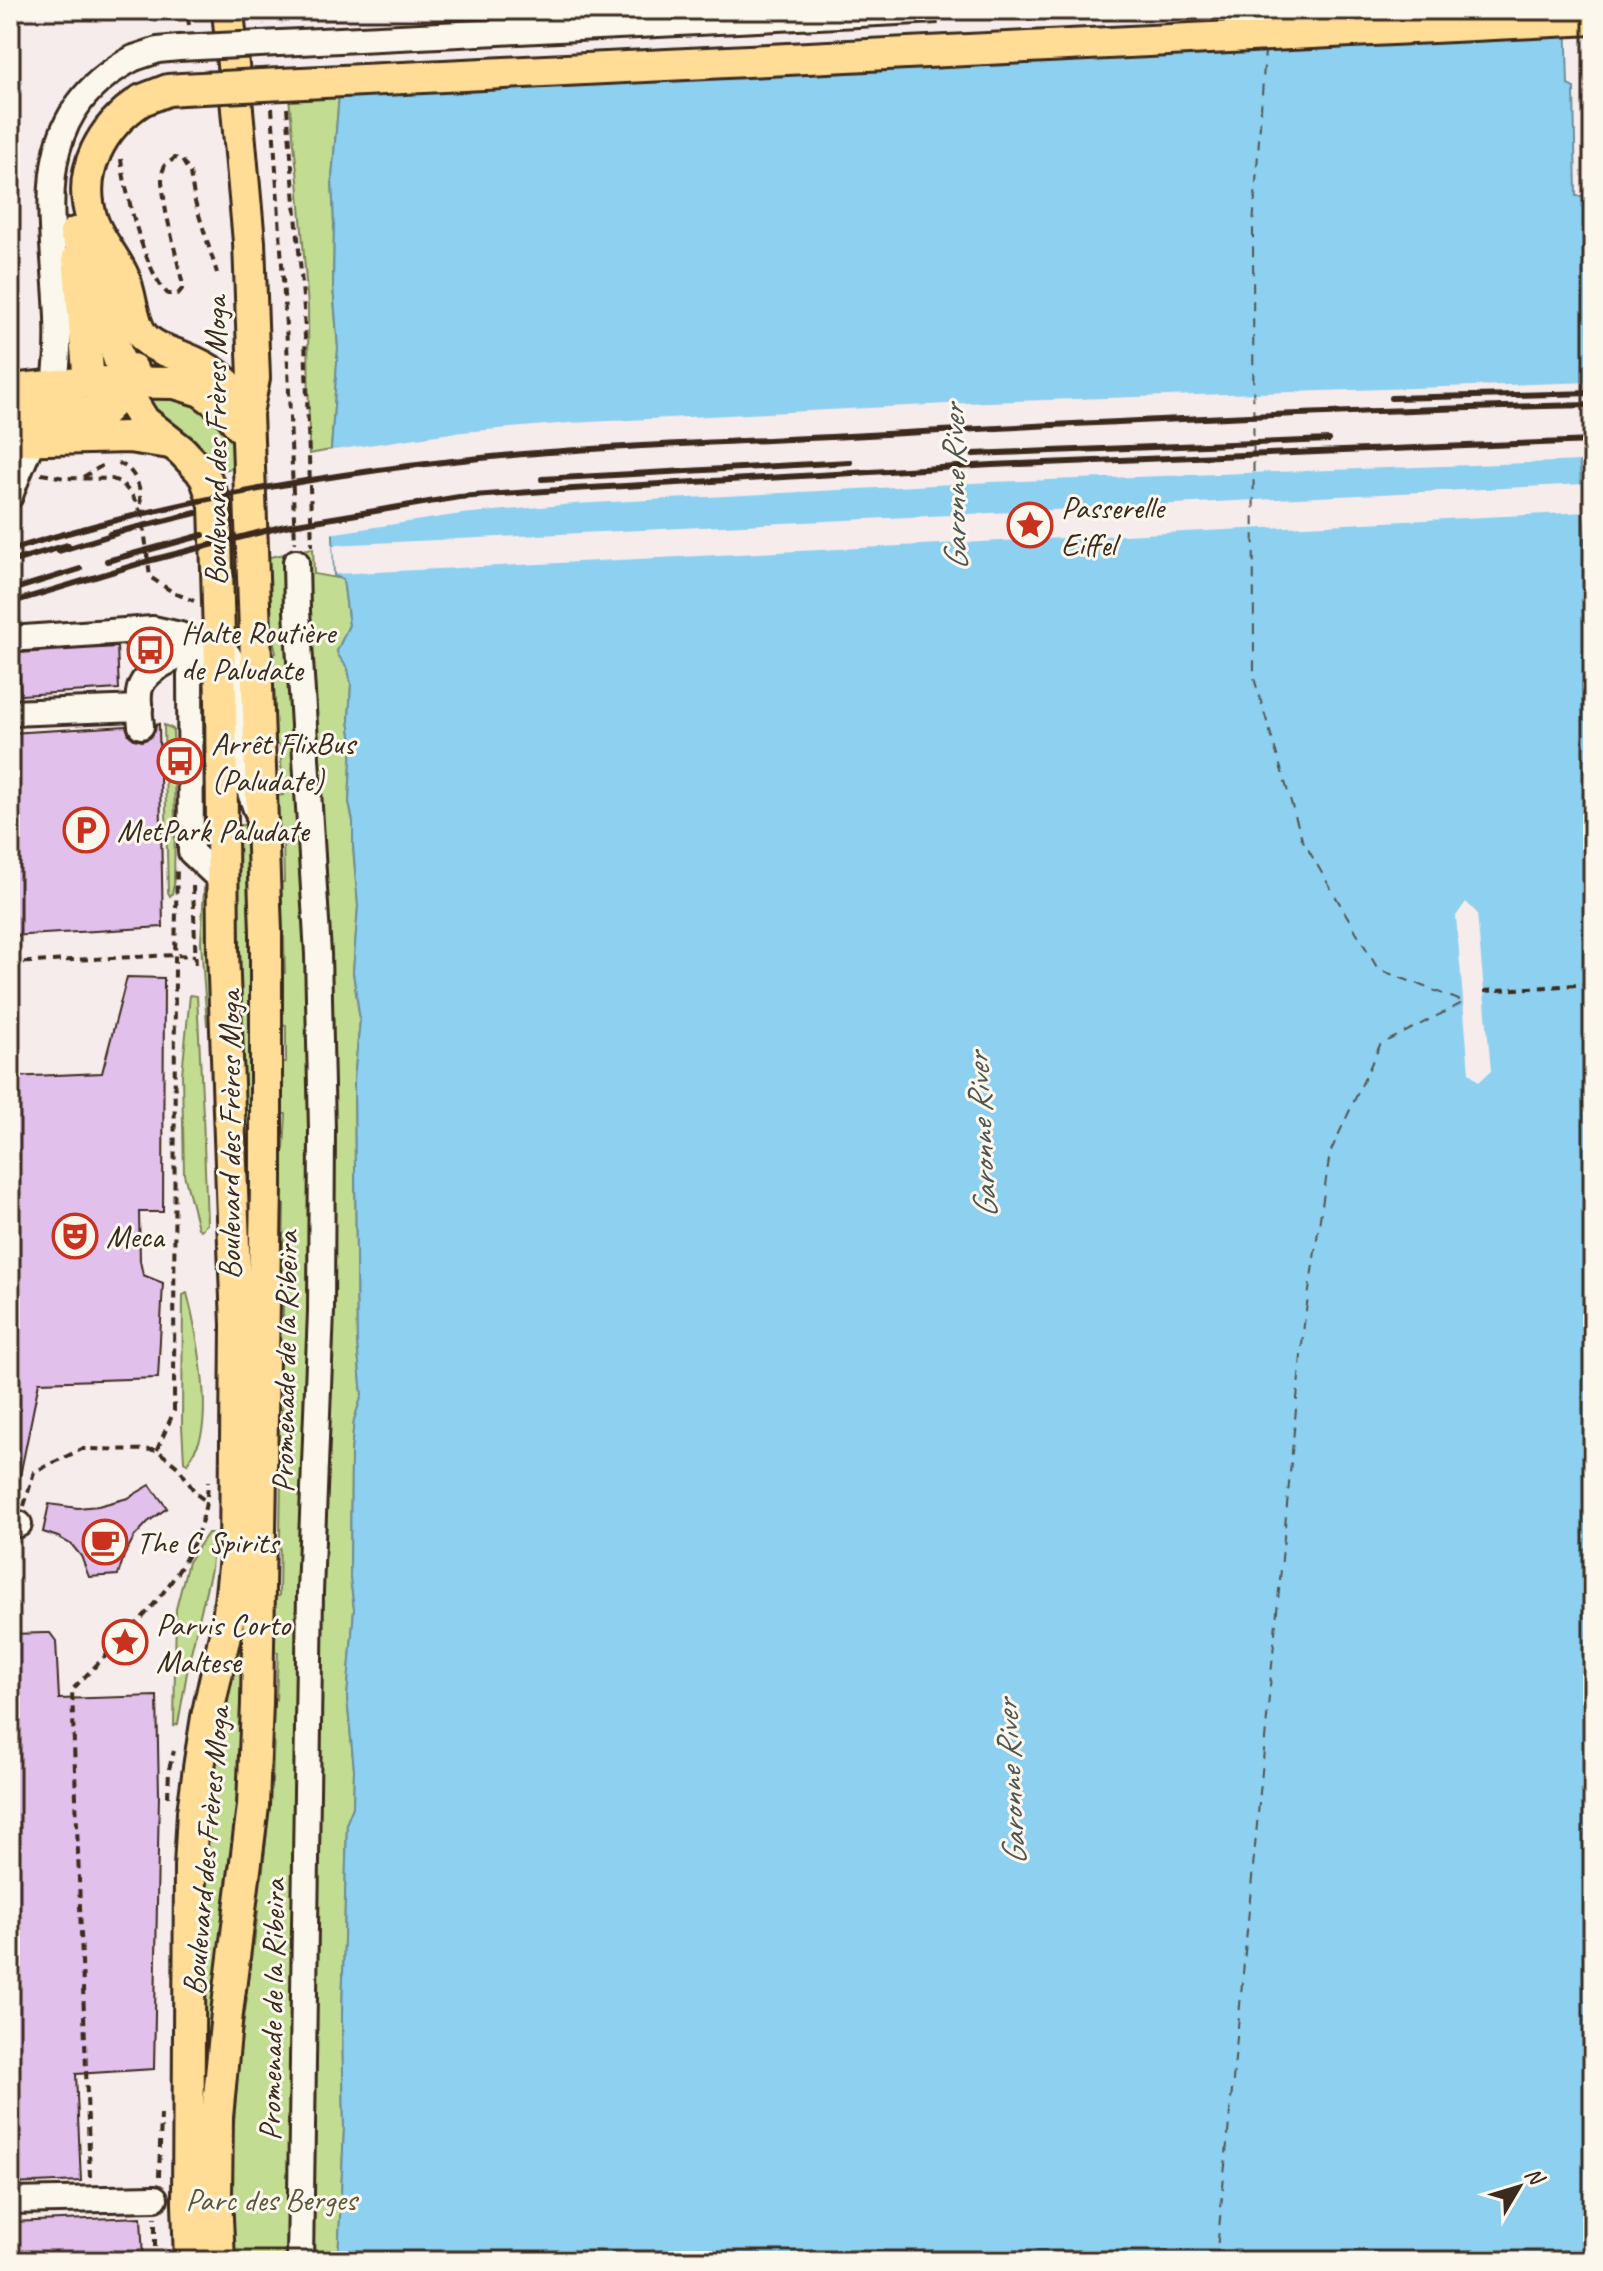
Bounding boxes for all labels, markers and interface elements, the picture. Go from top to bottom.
street label: Boulevard des Frères Moga [195,294,236,586]
water label: Garonne River [931,400,977,571]
place label: Passerelle Eiffel [1061,487,1167,565]
place icon: Passerelle Eiffel [1006,501,1054,549]
place label: Halte Routière de Paludate [181,612,338,690]
bus stop icon: Halte Routière de Paludate [126,626,174,674]
place label: Arrêt FlixBus (Paludate) [211,723,358,801]
bus stop icon: Arrêt FlixBus (Paludate) [156,737,204,785]
parking icon: MetPark Paludate [62,806,110,854]
place label: MetPark Paludate [117,810,311,851]
street label: Boulevard des Frères Moga [209,988,250,1280]
water label: Garonne River [955,1048,1007,1220]
theatre icon: Meca [51,1212,99,1260]
place label: Meca [106,1216,166,1257]
street label: Promenade de la Ribeira [262,1229,308,1493]
cafe icon: The C Spirits [81,1518,129,1566]
place label: The C Spirits [136,1522,281,1563]
place label: Parvis Corto Maltese [156,1604,292,1682]
place icon: Parvis Corto Maltese [101,1618,149,1666]
water label: Garonne River [984,1695,1036,1867]
street label: Boulevard des Frères Moga [173,1702,239,1997]
street label: Promenade de la Ribeira [249,1877,295,2141]
north arrow [1479,2147,1559,2227]
text: N [1519,2161,1551,2192]
park label: Parc des Berges [186,2179,360,2220]

